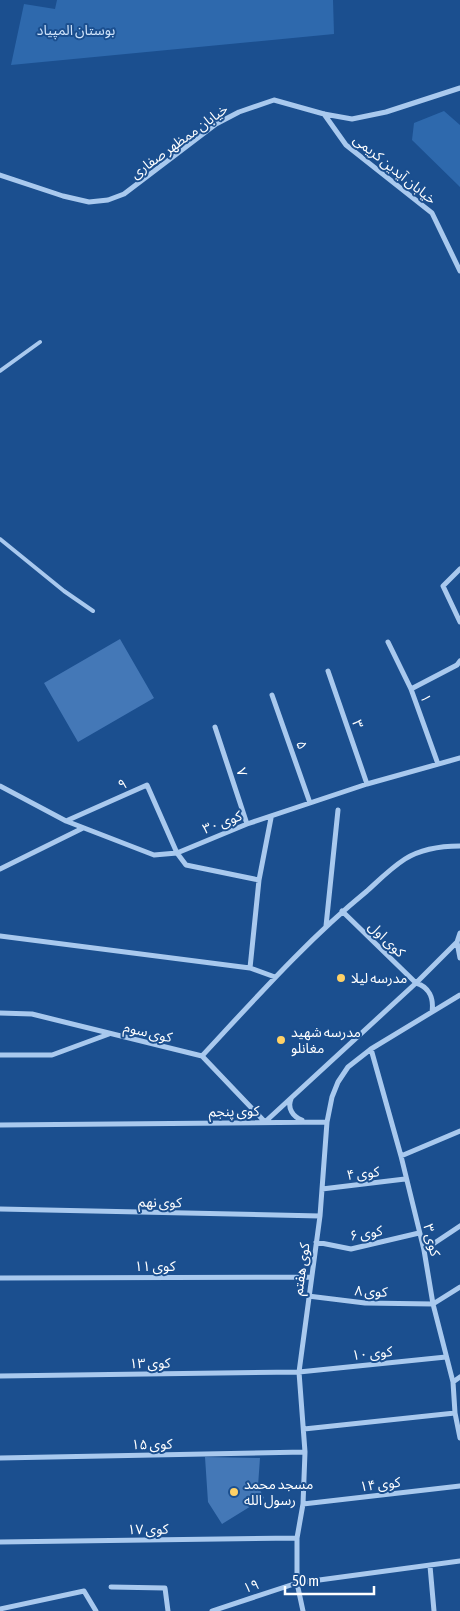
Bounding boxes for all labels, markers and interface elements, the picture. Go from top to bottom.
park label: بوستان المپیاد [37,22,115,40]
street label: خیابان ممظهر صفاری [127,100,231,182]
street label: خیابان آیدین کریمی [350,131,440,208]
street label: ۱ [417,691,435,705]
street label: ۳ [349,718,367,730]
street label: ۵ [293,739,311,751]
street label: ۷ [233,766,251,778]
street label: ۹ [115,775,129,793]
street label: کوی ۳۰ [200,807,245,838]
street label: کوی اول [365,918,409,961]
place label: مدرسه لیلا [351,970,407,987]
marker: مدرسه لیلا [335,972,347,984]
street label: کوی سوم [122,1019,174,1048]
place label: مدرسه شهید مغانلو [291,1024,361,1057]
marker: مدرسه شهید مغانلو [275,1034,287,1046]
street label: کوی پنجم [209,1103,260,1122]
street label: کوی ۴ [346,1163,381,1184]
street label: کوی نهم [138,1194,182,1213]
street label: کوی ۶ [348,1222,384,1245]
street label: کوی ۳ [419,1222,444,1258]
street label: کوی هفتم [289,1241,316,1297]
street label: کوی ۱۱ [135,1258,176,1275]
street label: کوی ۸ [354,1282,388,1301]
street label: کوی ۱۰ [351,1343,394,1364]
street label: کوی ۱۳ [129,1355,171,1372]
street label: کوی ۱۵ [131,1436,173,1453]
street label: کوی ۱۴ [359,1474,402,1495]
place label: مسجد محمد رسول الله [244,1476,313,1509]
marker: مسجد محمد رسول الله [228,1486,240,1498]
street label: کوی ۱۷ [127,1521,169,1538]
scale bar [285,1564,374,1596]
text: 50 m [292,1572,319,1589]
street label: ۱۹ [241,1576,261,1596]

